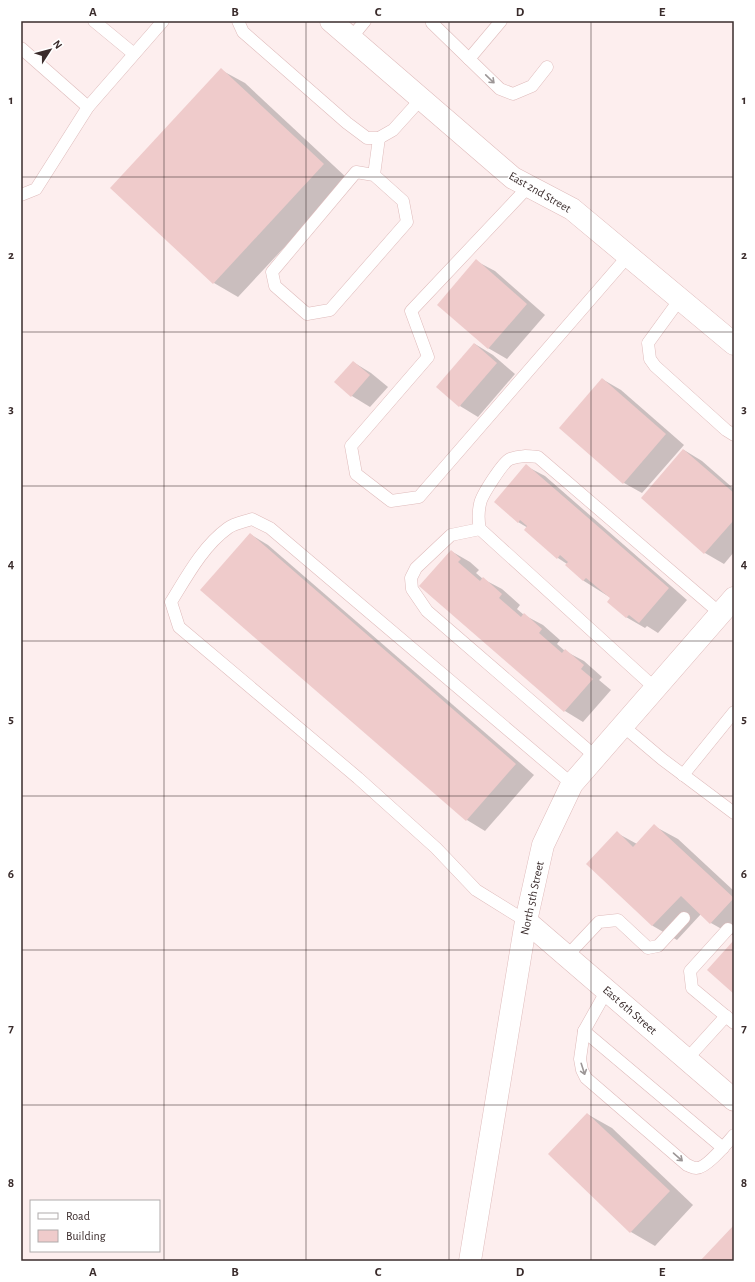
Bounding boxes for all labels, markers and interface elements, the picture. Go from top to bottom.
text: A [89,6,97,19]
text: B [231,6,239,19]
text: C [375,6,382,19]
text: D [516,6,525,19]
text: E [659,6,666,19]
north arrow [30,30,70,70]
text: N [51,38,64,51]
one-way arrow [485,74,495,84]
text: 1 [9,94,13,107]
text: 1 [742,94,746,107]
street label: East 2nd Street [507,169,573,215]
text: 2 [8,249,14,262]
text: 2 [741,249,747,262]
text: 3 [8,403,14,416]
text: 3 [741,403,747,416]
text: 4 [8,558,15,571]
text: 4 [741,558,748,571]
text: 5 [8,713,14,726]
text: 5 [741,713,747,726]
street label: North 5th Street [518,860,546,936]
text: 6 [8,868,14,881]
text: 6 [741,868,747,881]
street label: East 6th Street [601,983,659,1037]
text: 7 [8,1022,14,1035]
text: 7 [741,1022,747,1035]
one-way arrow [580,1063,587,1076]
one-way arrow [672,1152,683,1161]
text: 8 [8,1177,14,1190]
text: 8 [741,1177,747,1190]
legend [30,1200,160,1252]
text: Road [66,1210,90,1222]
text: Building [66,1230,106,1242]
text: A [89,1266,97,1279]
text: B [231,1266,239,1279]
text: C [375,1266,382,1279]
text: D [516,1266,525,1279]
text: E [659,1266,666,1279]

